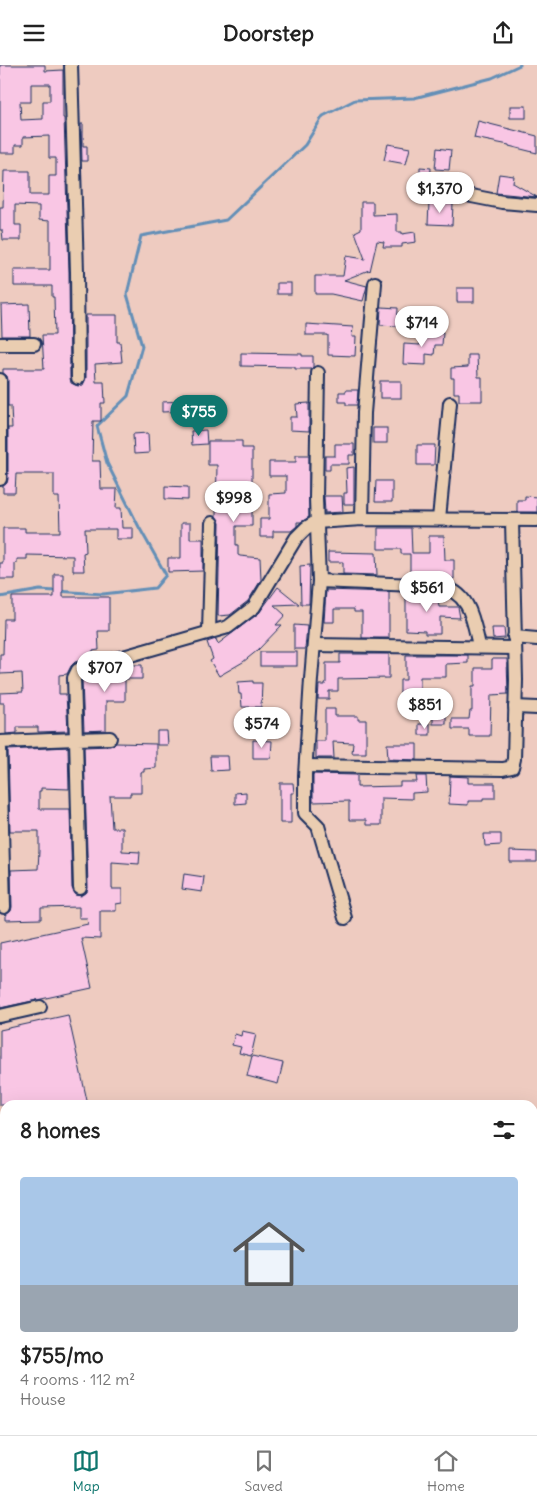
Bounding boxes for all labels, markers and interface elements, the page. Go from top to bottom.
icon: menu [20,19,48,47]
text: Doorstep [223,19,314,47]
icon: share [489,19,517,47]
pin: $1,370 [399,171,481,214]
text: $1,370 [417,178,463,198]
pin: $714 [392,305,452,348]
text: $714 [406,312,438,332]
pin: $755 [169,395,229,437]
text: $755 [181,401,217,421]
pin: $998 [204,481,264,523]
text: $998 [216,487,252,507]
pin: $561 [397,571,457,613]
text: $561 [410,577,444,597]
pin: $707 [75,651,135,693]
text: $707 [88,657,122,677]
pin: $851 [395,687,455,730]
text: $851 [408,694,442,714]
pin: $574 [232,707,292,749]
text: $574 [245,713,279,733]
icon: filters [490,1116,518,1144]
text: 8 homes [20,1117,100,1144]
icon: home [224,1209,314,1299]
text: $755/mo [20,1342,104,1369]
text: 4 rooms · 112 m² [20,1369,135,1389]
text: House [20,1389,66,1409]
tab: Map [72,1447,100,1495]
tab: Saved [244,1447,283,1495]
tab: Home [427,1447,465,1495]

